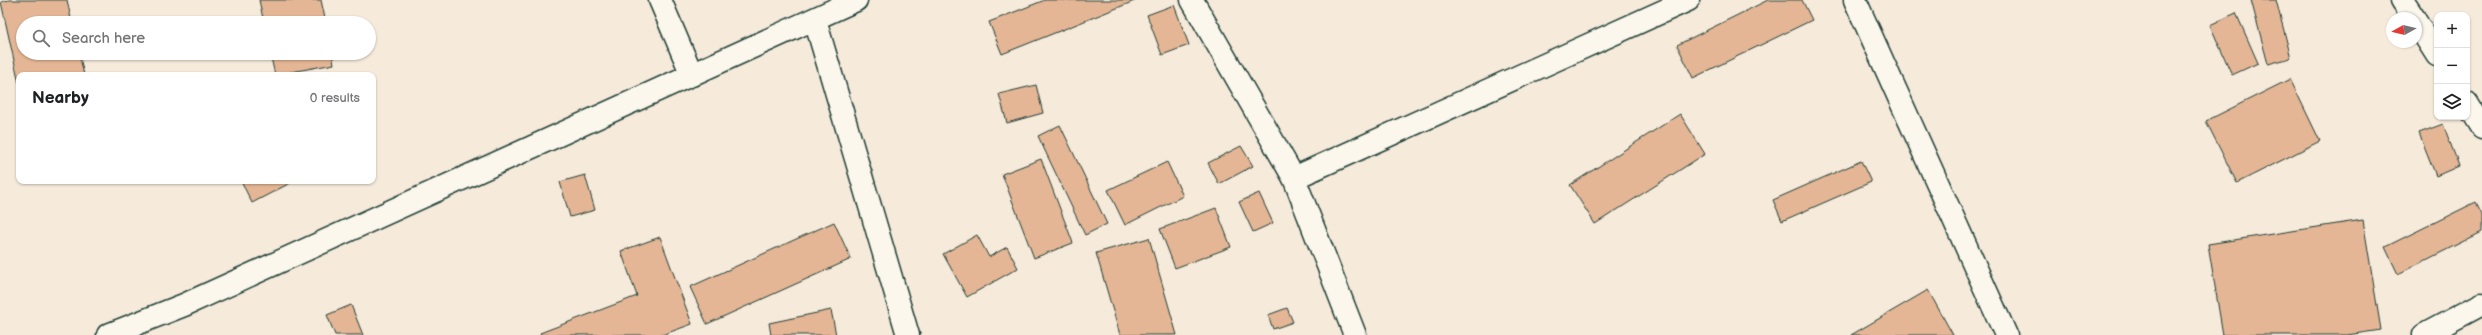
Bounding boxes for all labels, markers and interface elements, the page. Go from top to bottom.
north arrow [2386,12,2422,48]
map controls [2434,12,2470,120]
button: + [2434,12,2470,48]
search box [16,16,376,60]
icon: search [30,27,52,49]
text: Search here [62,29,145,48]
button: − [2434,48,2470,84]
button: layers [2434,84,2470,120]
text: Nearby [32,88,89,108]
text: 0 results [310,90,360,106]

